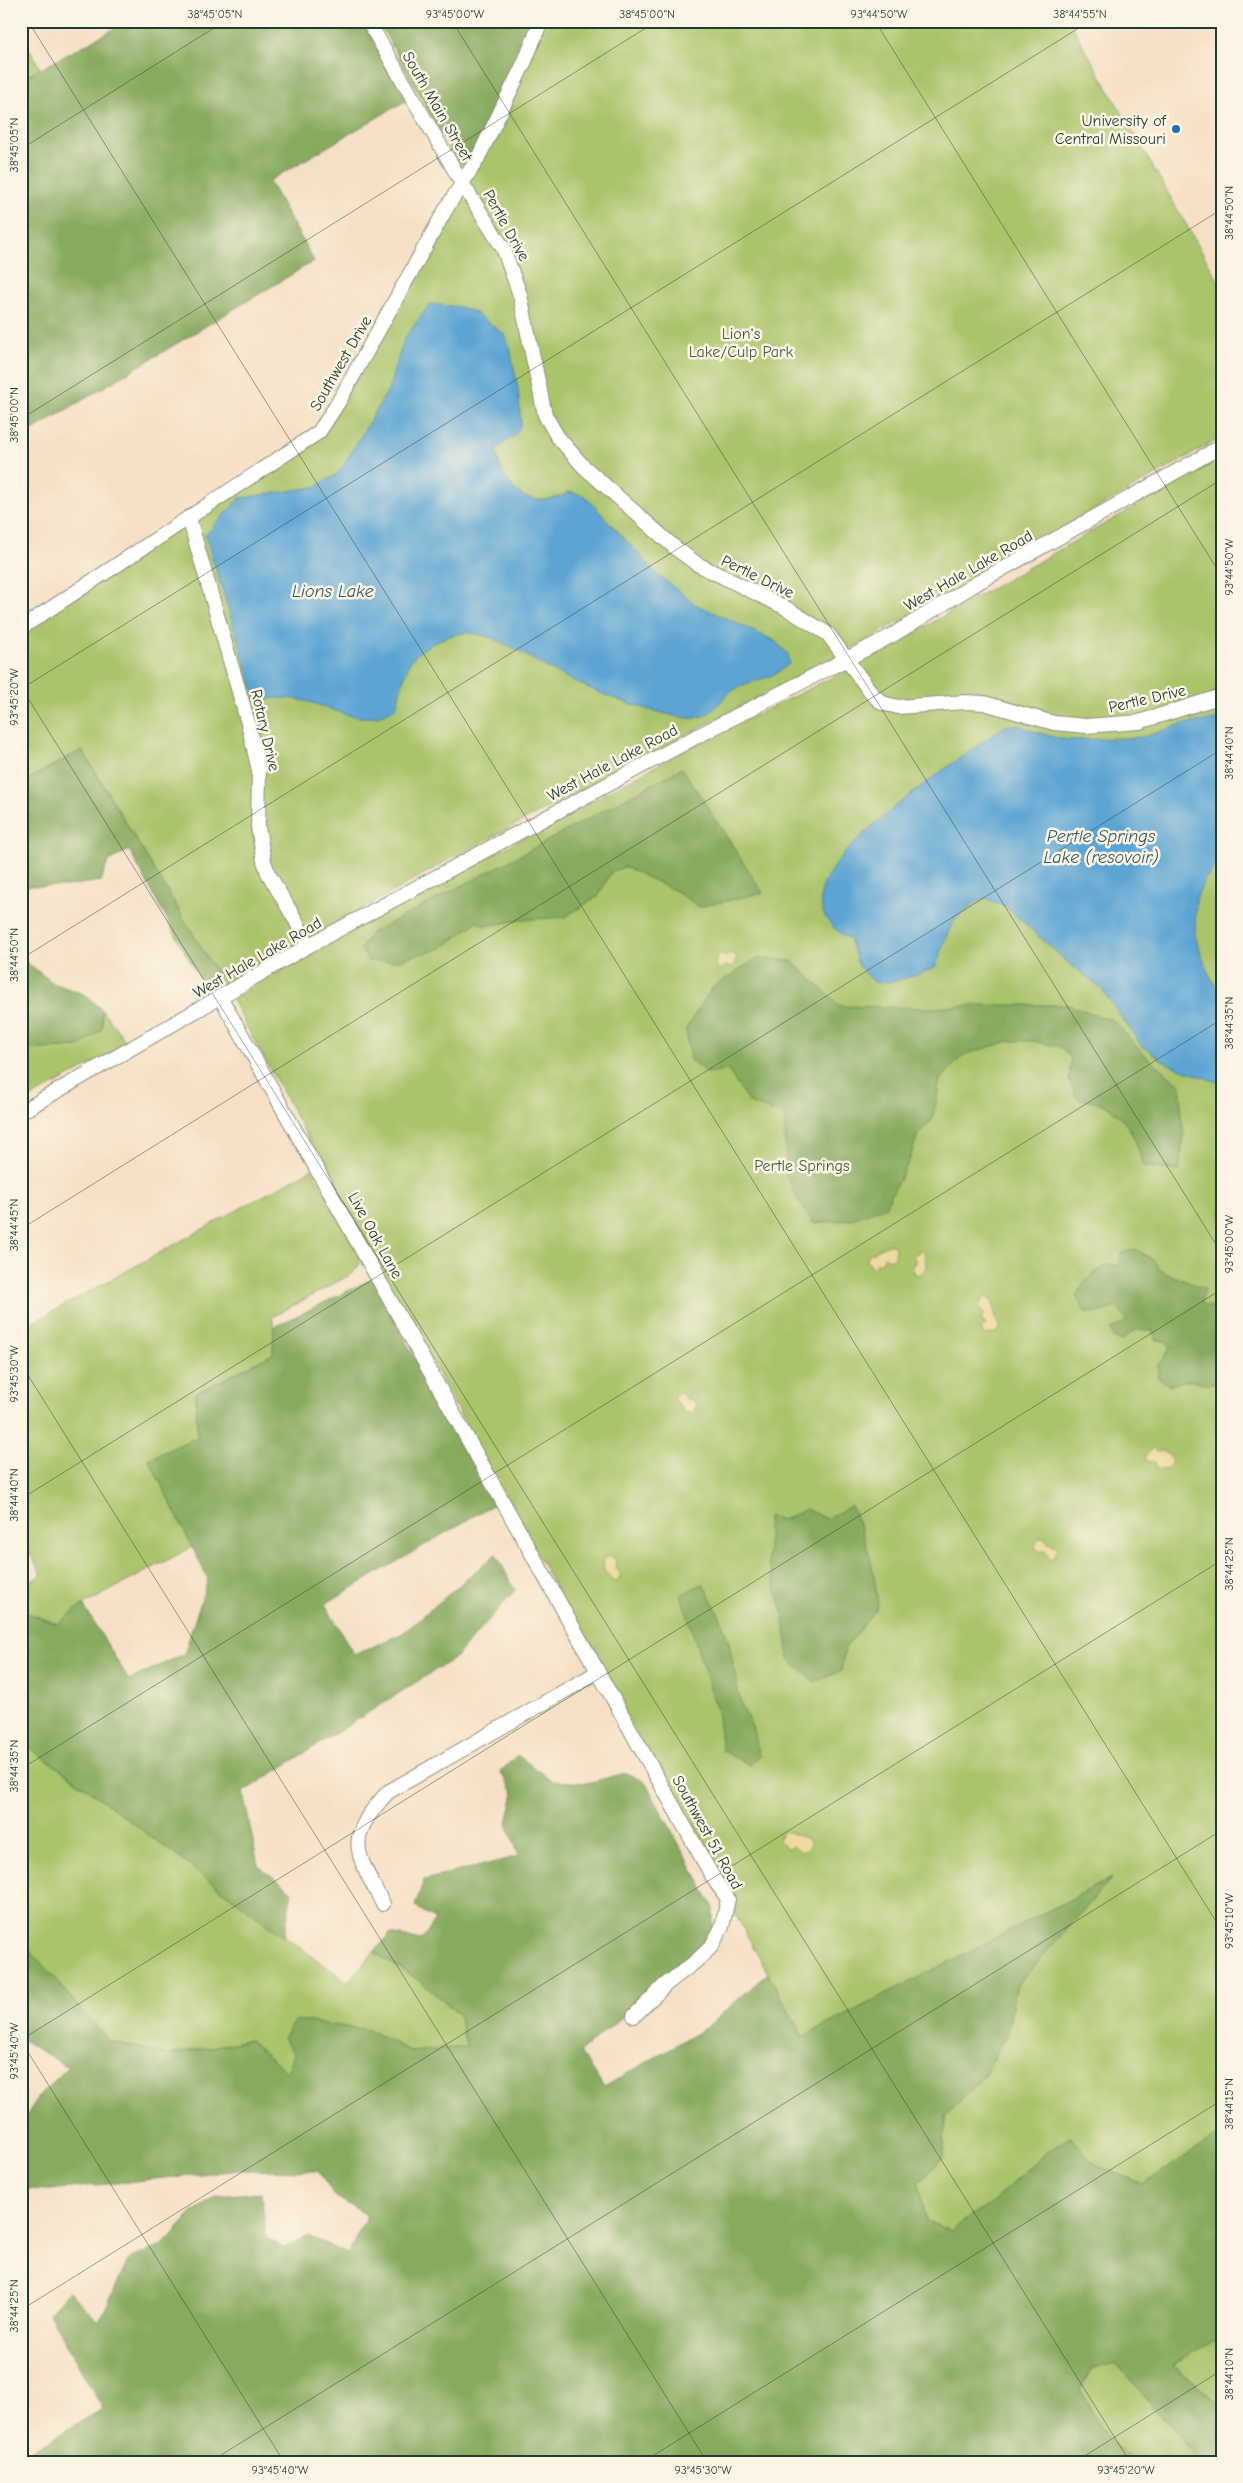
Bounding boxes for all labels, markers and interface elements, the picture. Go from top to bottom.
text: 38°45'05"N [188,7,242,21]
text: 93°45'00"W [426,7,485,21]
text: 38°45'00"N [619,7,675,21]
text: 93°44'50"W [851,7,908,21]
text: 38°44'55"N [1053,7,1107,21]
street label: South Main Street [398,49,476,165]
place label: University of Central Missouri [1055,112,1168,148]
text: 38°45'05"N [7,118,21,172]
marker: University of Central Missouri [1170,123,1182,135]
text: 38°44'50"N [1222,186,1236,240]
street label: Pertle Drive [479,187,533,264]
street label: Southwest Drive [306,313,375,414]
park label: Lion's Lake/Culp Park [689,325,793,361]
text: 38°45'00"N [7,387,21,443]
street label: West Hale Lake Road [901,527,1036,615]
text: 93°44'50"W [1222,538,1236,595]
street label: Pertle Drive [718,552,797,602]
water label: Lions Lake [292,581,374,602]
text: 93°45'20"W [7,668,21,726]
street label: Pertle Drive [1107,681,1188,717]
street label: Rotary Drive [247,688,283,773]
street label: West Hale Lake Road [544,721,681,805]
text: 38°44'40"N [1222,726,1236,780]
water label: Pertle Springs Lake (resovoir) [1043,826,1159,868]
street label: West Hale Lake Road [190,914,325,1002]
text: 38°44'50"N [7,928,21,982]
text: 38°44'35"N [1222,997,1236,1049]
park label: Pertle Springs [754,1157,850,1175]
street label: Live Oak Lane [344,1189,406,1282]
text: 38°44'45"N [7,1199,21,1251]
text: 93°45'00"W [1222,1214,1236,1273]
text: 93°45'30"W [7,1345,21,1403]
text: 38°44'40"N [7,1468,21,1522]
text: 38°44'25"N [1222,1537,1236,1591]
text: 38°44'35"N [7,1740,21,1792]
street label: Southwest 51 Road [668,1772,746,1893]
text: 93°45'10"W [1222,1892,1236,1949]
text: 93°45'40"W [7,2022,21,2079]
text: 38°44'15"N [1222,2078,1236,2130]
text: 38°44'25"N [7,2279,21,2333]
text: 38°44'10"N [1222,2348,1236,2400]
text: 93°45'40"W [252,2463,309,2477]
text: 93°45'30"W [674,2463,732,2477]
text: 93°45'20"W [1097,2463,1155,2477]

